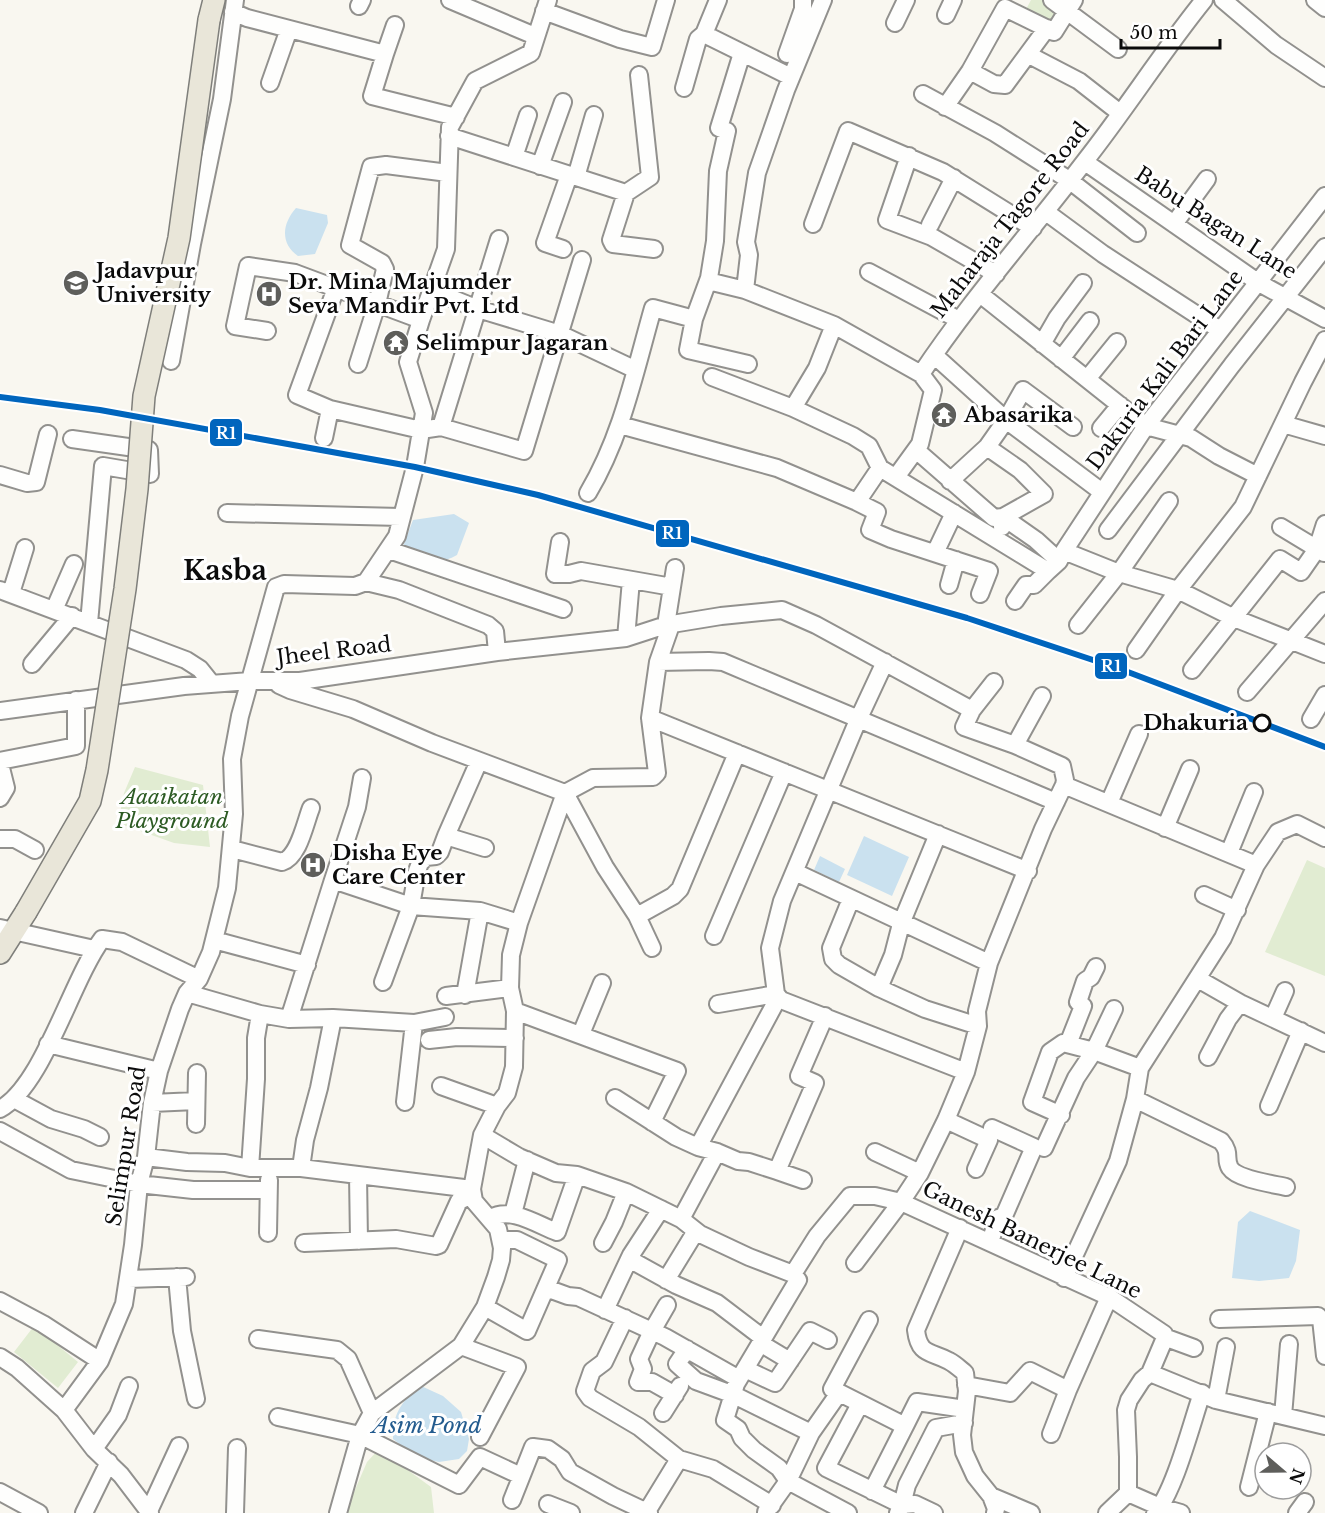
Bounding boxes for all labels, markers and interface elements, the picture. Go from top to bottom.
scale bar [1121,12,1220,50]
text: 50 m [1130,22,1178,44]
street label: Maharaja Tagore Road [925,117,1095,323]
street label: Babu Bagan Lane [1130,161,1302,285]
place label: Jadavpur University [92,258,211,308]
street label: Dakuria Kali Bari Lane [1081,265,1249,475]
school or university icon: Jadavpur University [61,268,91,298]
place label: Dr. Mina Majumder Seva Mandir Pvt. Ltd [288,269,520,319]
hospital icon: Dr. Mina Majumder Seva Mandir Pvt. Ltd [254,279,284,309]
temple icon: Selimpur Jagaran [381,328,411,358]
place label: Selimpur Jagaran [416,330,608,356]
temple icon: Abasarika [929,400,959,430]
place label: Abasarika [963,402,1073,428]
line badge: R1 [209,418,243,447]
text: R1 [216,423,236,443]
line badge: R1 [655,519,690,548]
text: R1 [662,523,682,543]
district label: Kasba [183,554,267,587]
street label: Jheel Road [272,631,393,671]
line badge: R1 [1094,652,1128,680]
text: R1 [1101,656,1121,676]
place label: Dhakuria [1143,710,1248,736]
marker: Dhakuria [1253,714,1271,732]
park label: Aaaikatan Playground [114,784,229,834]
place label: Disha Eye Care Center [332,840,466,890]
hospital icon: Disha Eye Care Center [298,850,328,880]
street label: Selimpur Road [101,1064,151,1228]
street label: Ganesh Banerjee Lane [918,1176,1146,1304]
water label: Asim Pond [369,1412,483,1439]
north arrow [1253,1441,1313,1501]
text: N [1285,1466,1309,1487]

